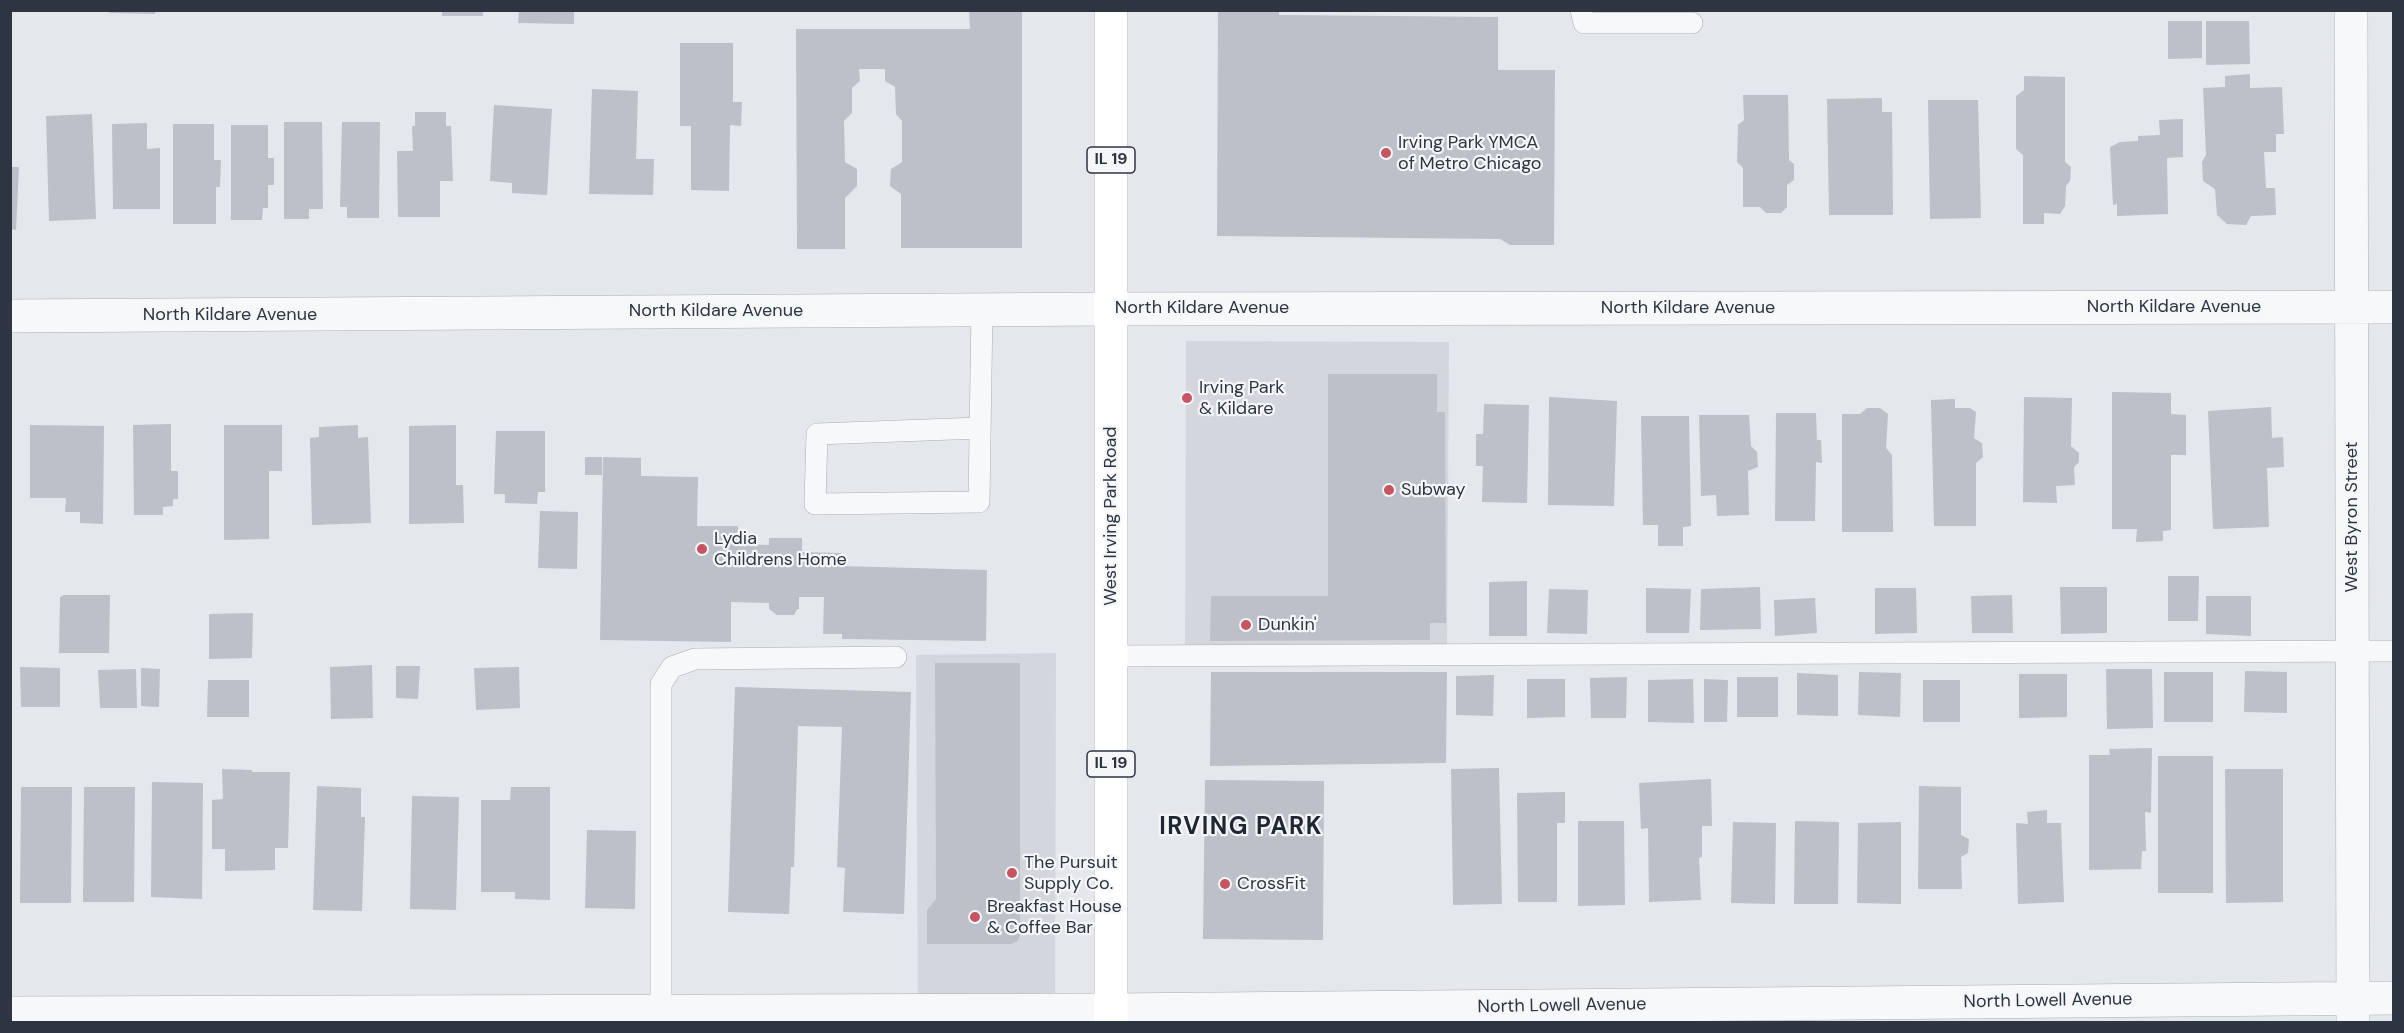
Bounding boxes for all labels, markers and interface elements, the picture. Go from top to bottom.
place label: Irving Park YMCA of Metro Chicago [1398,132,1541,174]
marker: Irving Park YMCA of Metro Chicago [1379,146,1393,160]
road number: IL 19 [1087,147,1135,173]
street label: North Kildare Avenue [2087,296,2261,318]
street label: North Kildare Avenue [1115,297,1289,319]
street label: North Kildare Avenue [1601,297,1775,319]
street label: North Kildare Avenue [629,300,803,322]
street label: North Kildare Avenue [143,304,317,326]
place label: Irving Park & Kildare [1199,377,1284,420]
marker: Irving Park & Kildare [1180,391,1194,405]
street label: West Irving Park Road [1100,426,1122,606]
street label: West Byron Street [2341,441,2363,593]
place label: Subway [1401,479,1466,501]
marker: Subway [1382,483,1396,497]
place label: Lydia Childrens Home [714,528,847,570]
marker: Lydia Childrens Home [695,542,709,556]
place label: Dunkin' [1258,614,1317,636]
marker: Dunkin' [1239,618,1253,632]
road number: IL 19 [1087,751,1135,777]
district label: IRVING PARK [1159,814,1323,842]
place label: The Pursuit Supply Co. [1024,852,1118,894]
marker: The Pursuit Supply Co. [1005,866,1019,880]
place label: CrossFit [1237,873,1306,895]
marker: CrossFit [1218,877,1232,891]
place label: Breakfast House & Coffee Bar [987,896,1122,938]
marker: Breakfast House & Coffee Bar [968,910,982,924]
street label: North Lowell Avenue [1963,989,2133,1013]
street label: North Lowell Avenue [1477,994,1647,1018]

